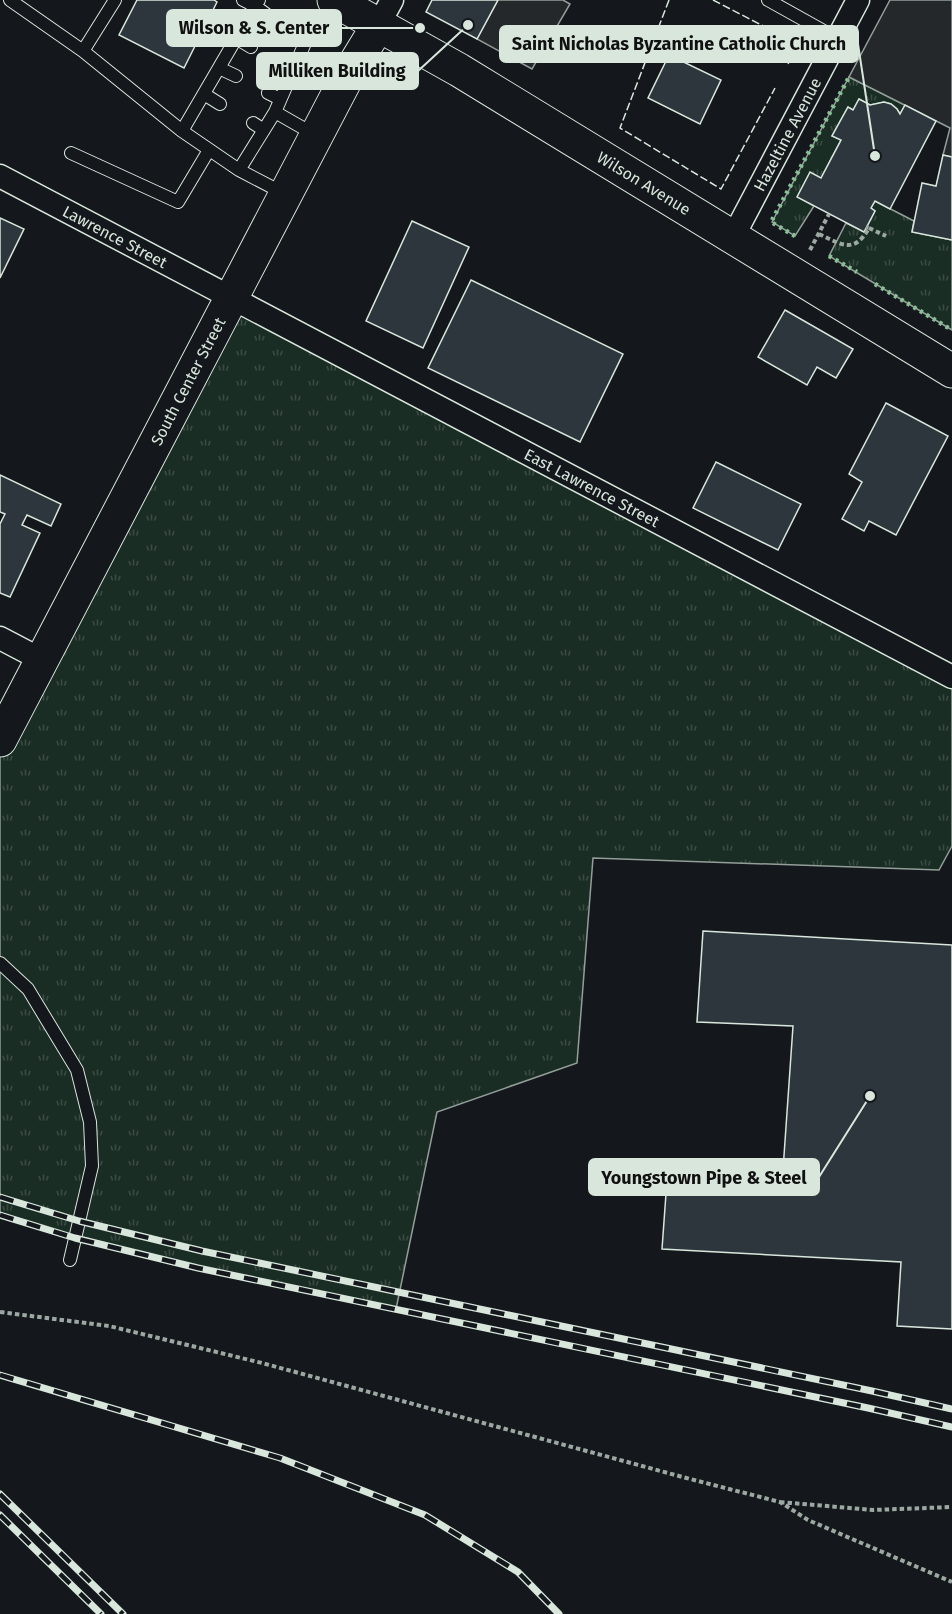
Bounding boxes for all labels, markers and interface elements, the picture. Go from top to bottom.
callout: Wilson & S. Center [167,10,341,46]
text: Wilson & S. Center [179,17,330,39]
callout: Saint Nicholas Byzantine Catholic Church [500,26,858,62]
text: Saint Nicholas Byzantine Catholic Church [512,33,846,55]
callout: Milliken Building [257,53,418,89]
text: Milliken Building [268,60,406,82]
street label: Hazeltine Avenue [750,75,825,195]
street label: Wilson Avenue [594,148,694,219]
street label: Lawrence Street [59,202,171,272]
street label: South Center Street [147,314,230,449]
street label: East Lawrence Street [521,445,663,531]
callout: Youngstown Pipe & Steel [589,1159,819,1195]
text: Youngstown Pipe & Steel [600,1167,807,1189]

